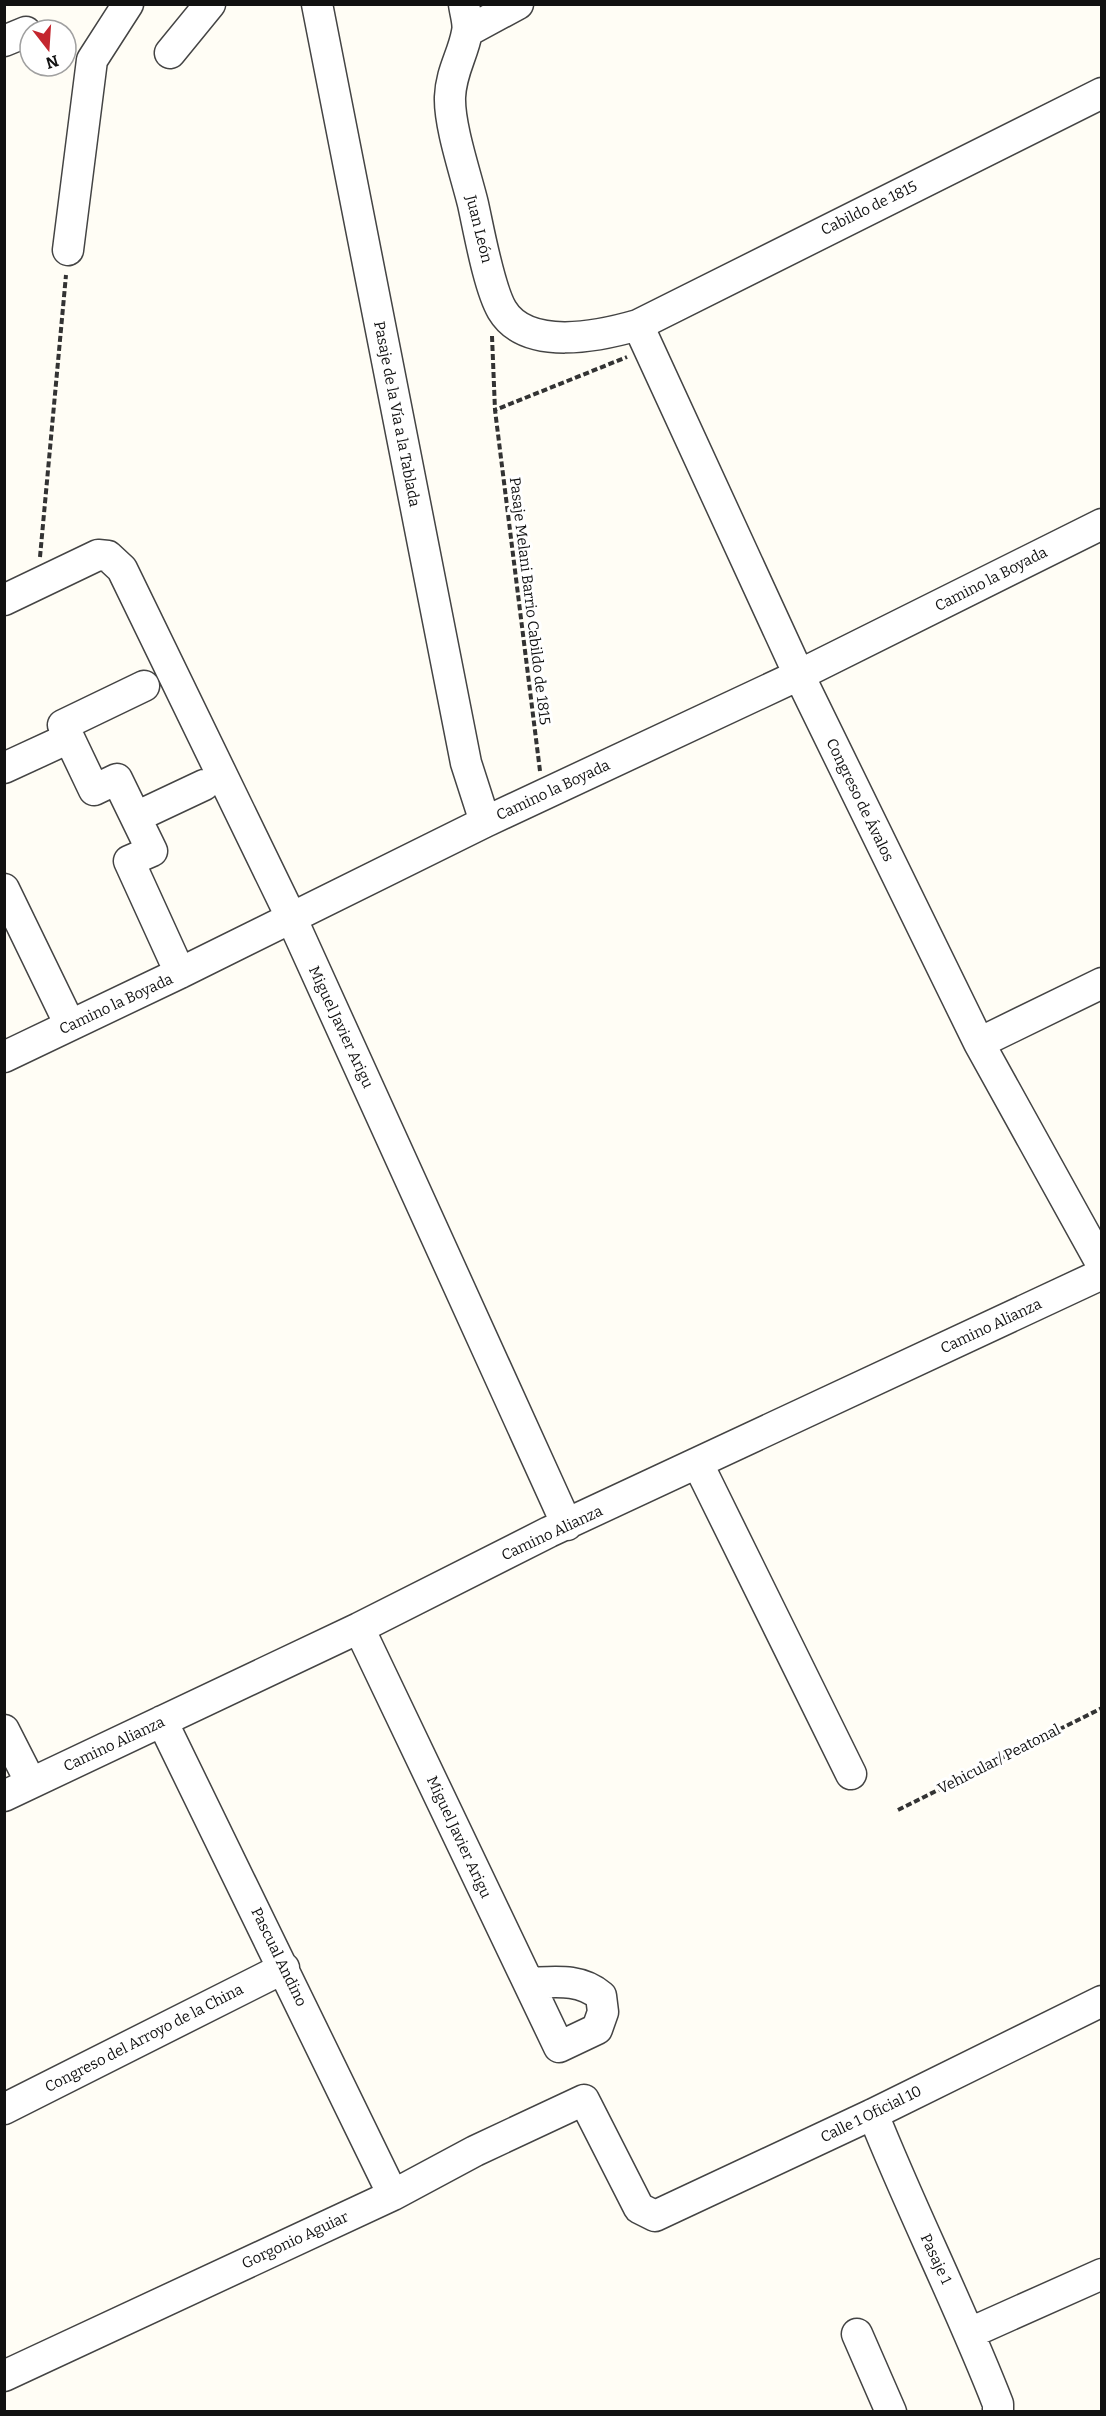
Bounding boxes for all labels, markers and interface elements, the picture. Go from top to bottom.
north arrow [18,18,78,78]
text: N [44,51,61,73]
street label: Cabildo de 1815 [818,177,920,239]
street label: Juan León [462,192,496,265]
street label: Pasaje de la Vía a la Tablada [370,320,424,508]
street label: Pasaje Melani Barrio Cabildo de 1815 [506,476,554,726]
street label: Camino la Boyada [932,543,1050,615]
street label: Congreso de Ávalos [822,735,898,865]
street label: Camino la Boyada [493,756,613,824]
street label: Miguel Javier Arigu [305,963,377,1091]
street label: Camino la Boyada [56,970,176,1038]
street label: Camino Alianza [938,1295,1044,1357]
street label: Camino Alianza [499,1502,605,1564]
street label: Camino Alianza [61,1713,167,1775]
street label: Vehicular/ Peatonal [935,1720,1063,1798]
street label: Miguel Javier Arigu [423,1773,495,1901]
street label: Pascual Andino [247,1905,311,2009]
street label: Congreso del Arroyo de la China [42,1980,246,2096]
street label: Calle 1 Oficial 10 [817,2082,925,2146]
street label: Gorgonio Aguiar [239,2207,351,2273]
street label: Pasaje 1 [917,2231,955,2287]

